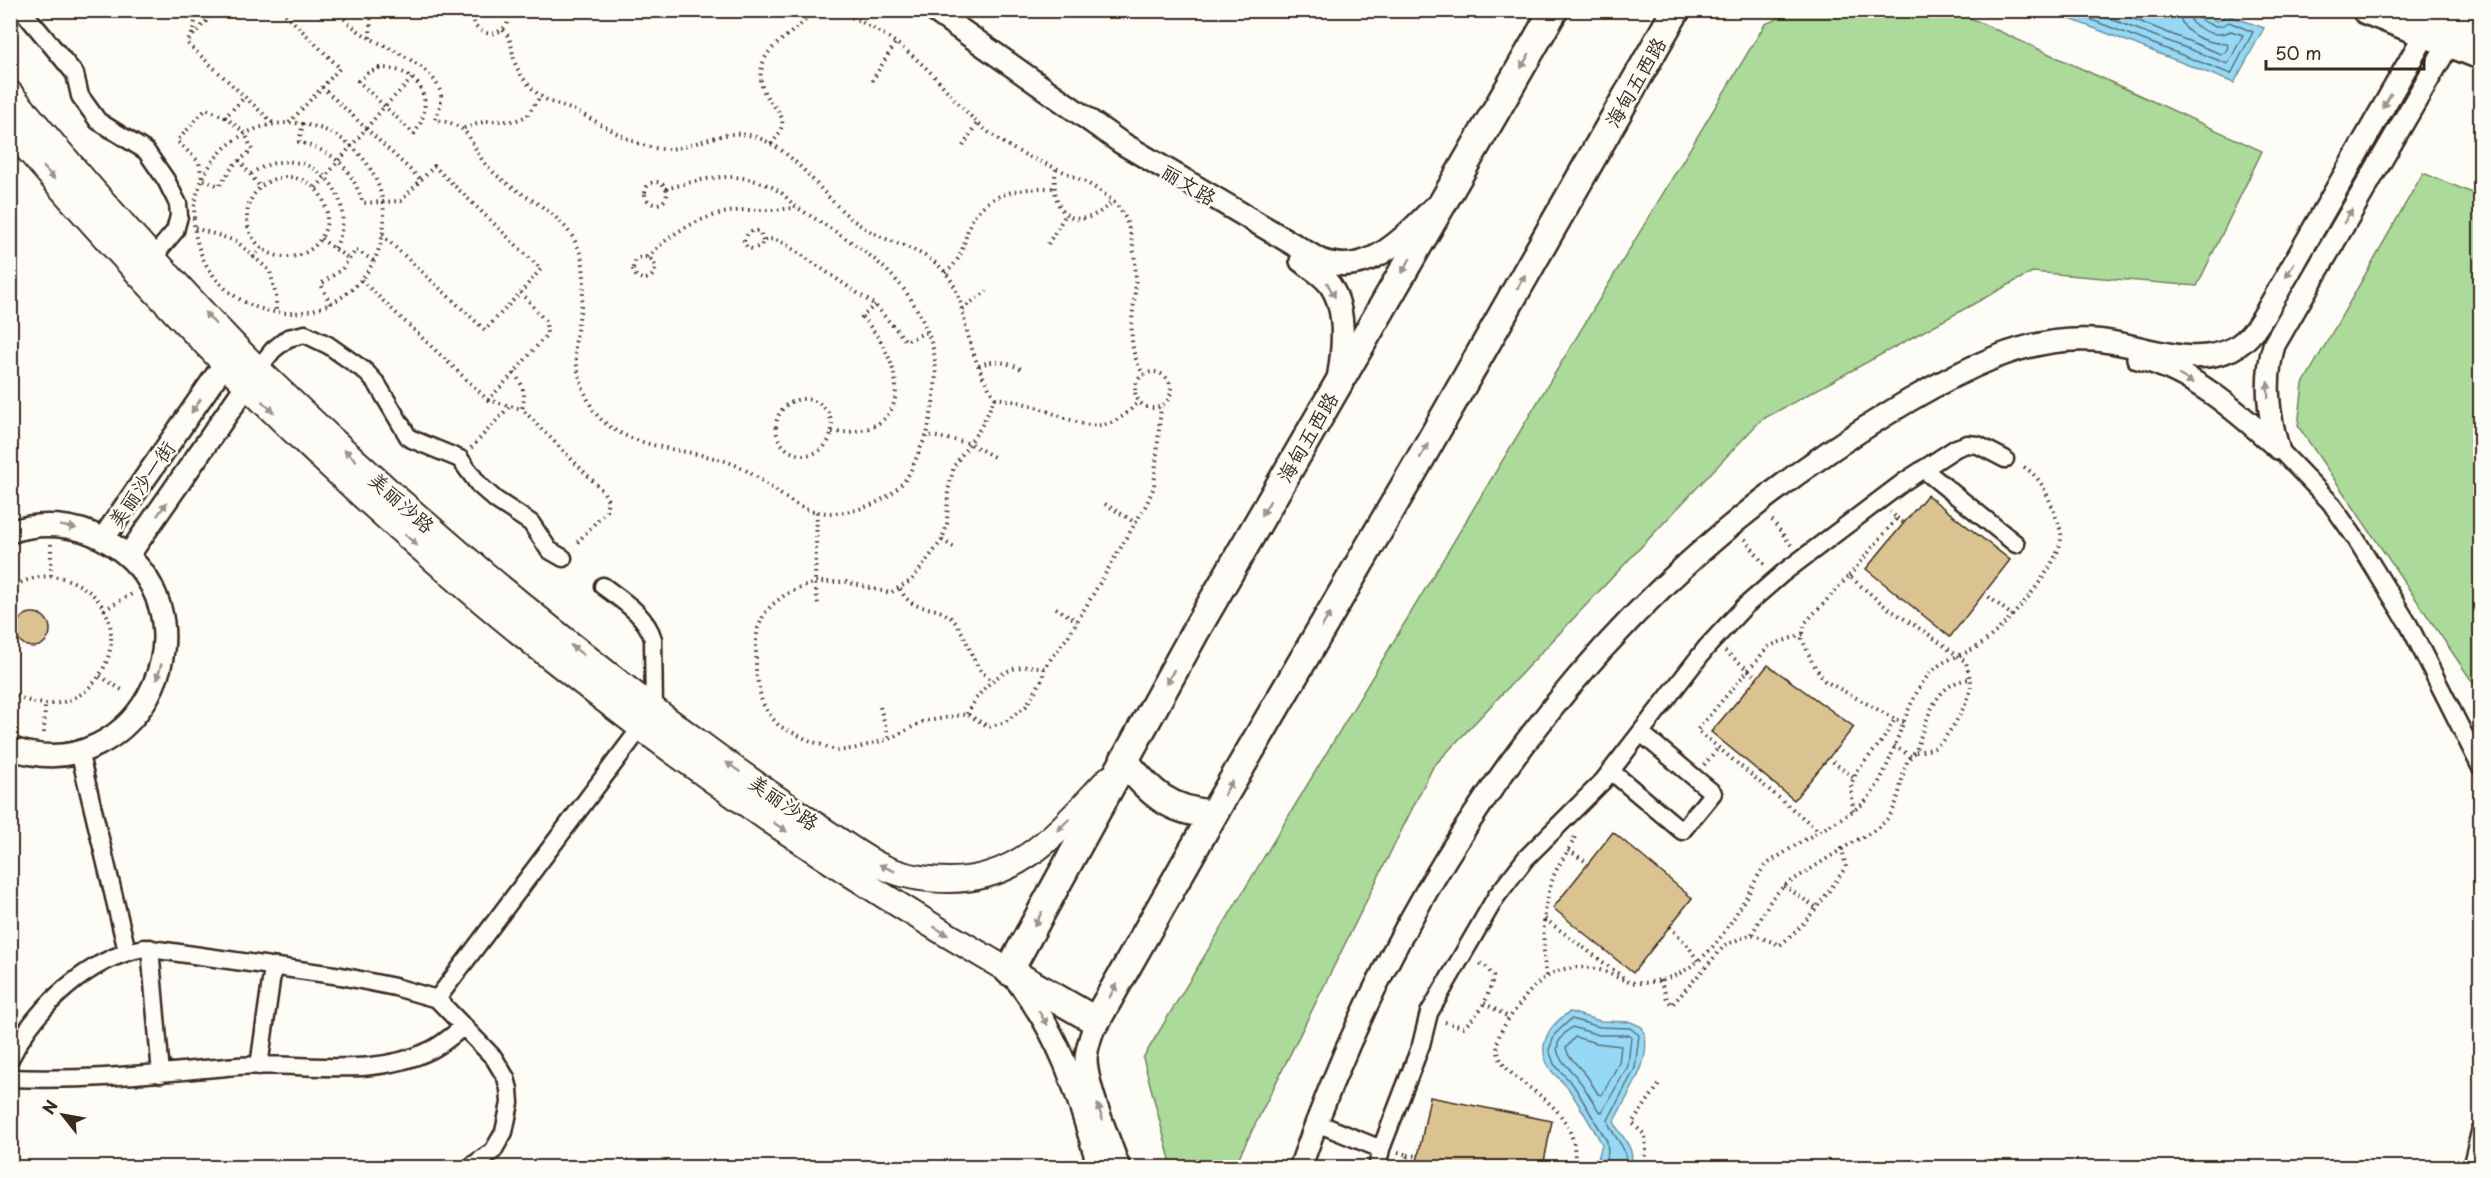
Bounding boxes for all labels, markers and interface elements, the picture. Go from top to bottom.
street label: 海甸五西路 [1597,30,1673,133]
scale bar [2266,33,2424,71]
text: 50 m [2275,39,2322,66]
one-way arrow [1519,53,1530,69]
one-way arrow [2382,93,2393,109]
street label: 丽文路 [1156,156,1223,213]
one-way arrow [42,165,55,180]
one-way arrow [2343,208,2354,224]
one-way arrow [1402,258,1412,275]
one-way arrow [2285,262,2295,279]
one-way arrow [1515,274,1526,290]
one-way arrow [1326,282,1336,299]
one-way arrow [203,311,217,326]
one-way arrow [2178,373,2194,384]
one-way arrow [2264,381,2273,400]
street label: 海甸五西路 [1269,385,1345,488]
one-way arrow [190,397,202,413]
one-way arrow [261,400,276,414]
street label: 美丽沙一街 [100,434,182,534]
one-way arrow [1419,443,1429,460]
one-way arrow [342,448,357,462]
street label: 美丽沙路 [362,464,443,541]
one-way arrow [1261,500,1272,516]
one-way arrow [156,501,168,517]
one-way arrow [59,523,78,532]
one-way arrow [403,533,418,546]
one-way arrow [1320,612,1331,628]
one-way arrow [569,644,585,657]
one-way arrow [154,663,163,681]
one-way arrow [1165,669,1175,686]
one-way arrow [725,761,741,773]
street label: 美丽沙路 [743,767,826,838]
one-way arrow [1222,780,1233,796]
one-way arrow [1057,818,1071,832]
one-way arrow [772,821,788,832]
one-way arrow [877,863,895,873]
one-way arrow [1033,911,1043,928]
one-way arrow [933,926,949,937]
one-way arrow [1108,983,1118,1000]
one-way arrow [1037,1010,1048,1026]
north arrow [33,1085,93,1145]
text: N [36,1095,63,1118]
one-way arrow [1095,1103,1105,1121]

